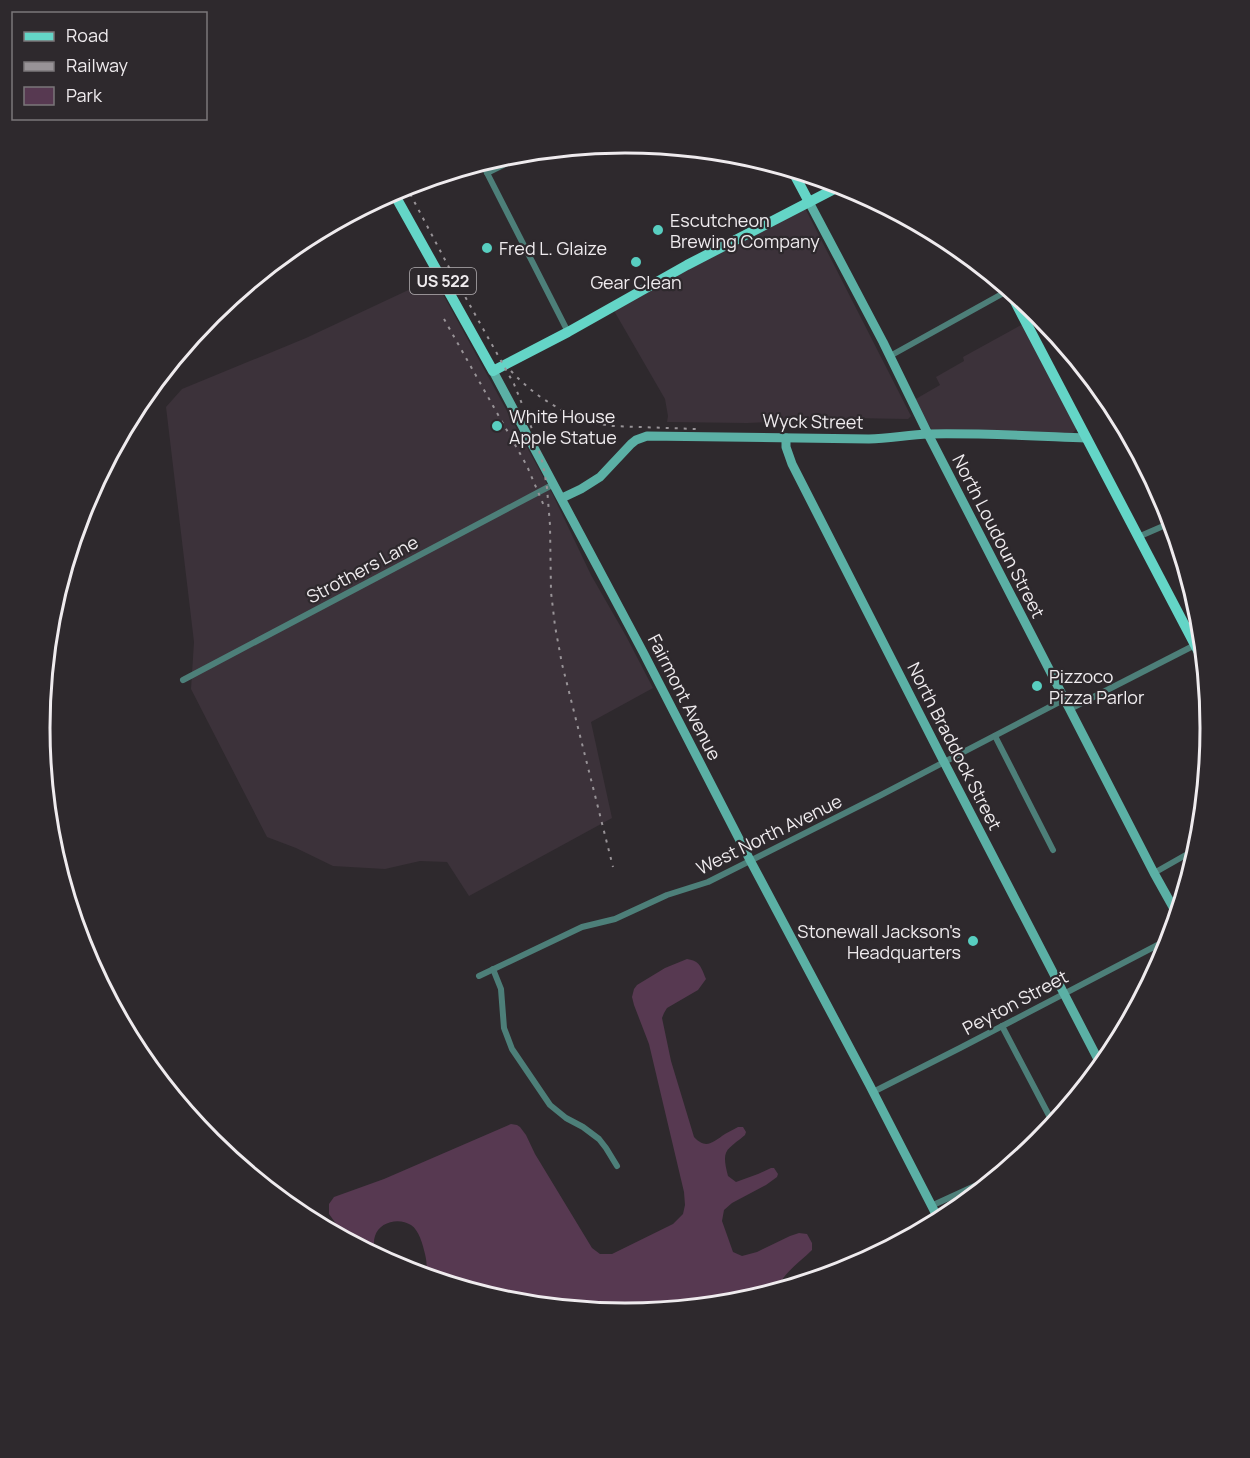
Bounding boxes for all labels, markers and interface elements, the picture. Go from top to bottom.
legend [12,12,207,120]
text: Road [66,23,109,47]
text: Railway [66,53,128,77]
text: Park [66,83,103,107]
place label: Escutcheon Brewing Company [670,208,820,253]
marker: Escutcheon Brewing Company [651,223,665,237]
place label: Fred L. Glaize [499,236,607,260]
marker: Fred L. Glaize [480,241,494,255]
marker: Gear Clean [629,255,643,269]
road number: US 522 [410,268,476,294]
place label: Gear Clean [590,270,682,294]
place label: White House Apple Statue [509,404,617,449]
street label: Wyck Street [762,408,864,434]
marker: White House Apple Statue [490,419,504,433]
street label: North Loudoun Street [947,450,1051,622]
street label: Strothers Lane [302,529,422,609]
street label: Fairmont Avenue [643,630,727,764]
street label: North Braddock Street [902,658,1008,834]
place label: Pizzoco Pizza Parlor [1049,664,1145,709]
marker: Pizzoco Pizza Parlor [1030,679,1044,693]
street label: West North Avenue [692,788,846,880]
place label: Stonewall Jackson's Headquarters [797,919,961,964]
marker: Stonewall Jackson's Headquarters [966,934,980,948]
street label: Peyton Street [958,964,1072,1040]

